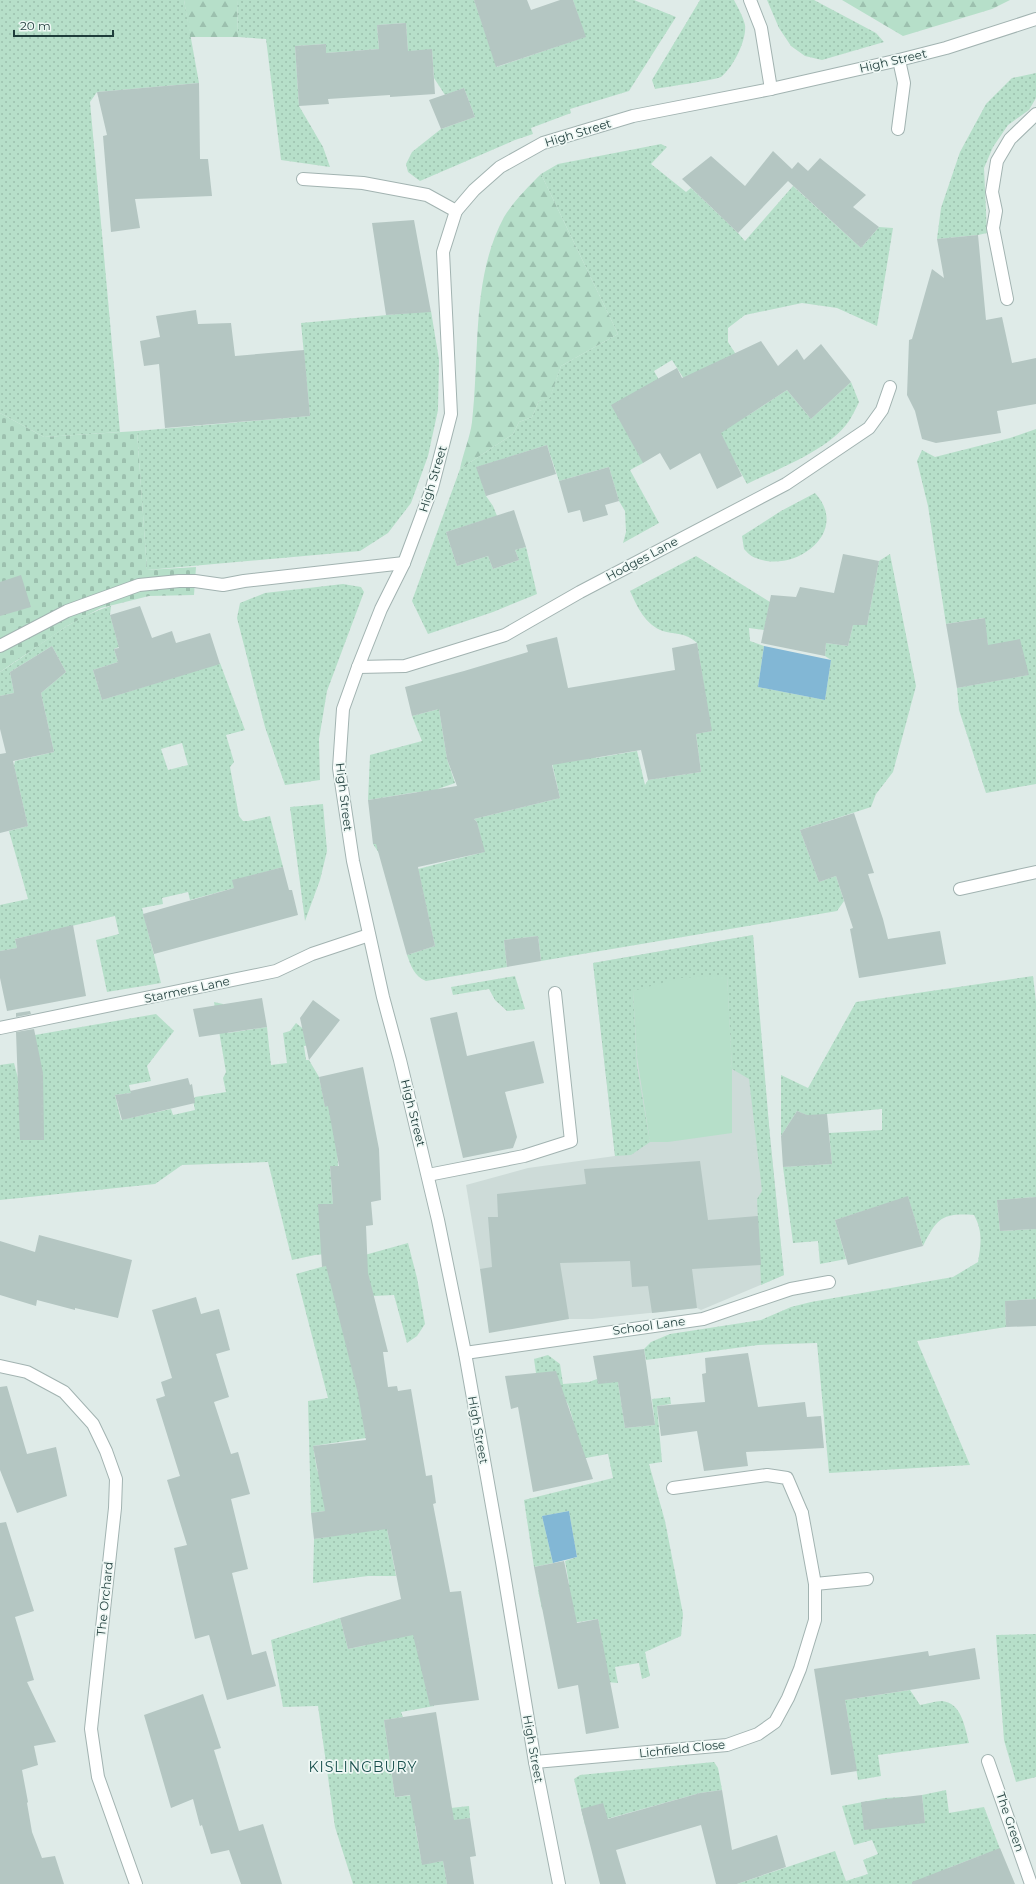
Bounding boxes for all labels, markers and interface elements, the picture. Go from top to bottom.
scale bar [14,12,113,38]
text: 20 m [20,18,51,33]
street label: High Street [858,45,928,76]
street label: High Street [543,115,613,150]
street label: High Street [415,444,450,514]
street label: Hodges Lane [603,533,680,584]
street label: High Street [333,762,356,832]
street label: Starmers Lane [143,973,231,1006]
street label: High Street [398,1078,429,1148]
street label: School Lane [612,1313,686,1338]
street label: High Street [465,1395,492,1465]
street label: The Orchard [93,1561,116,1637]
street label: High Street [520,1714,547,1784]
street label: Lichfield Close [638,1737,726,1760]
district label: KISLINGBURY [309,1758,418,1776]
street label: The Green [993,1790,1028,1854]

